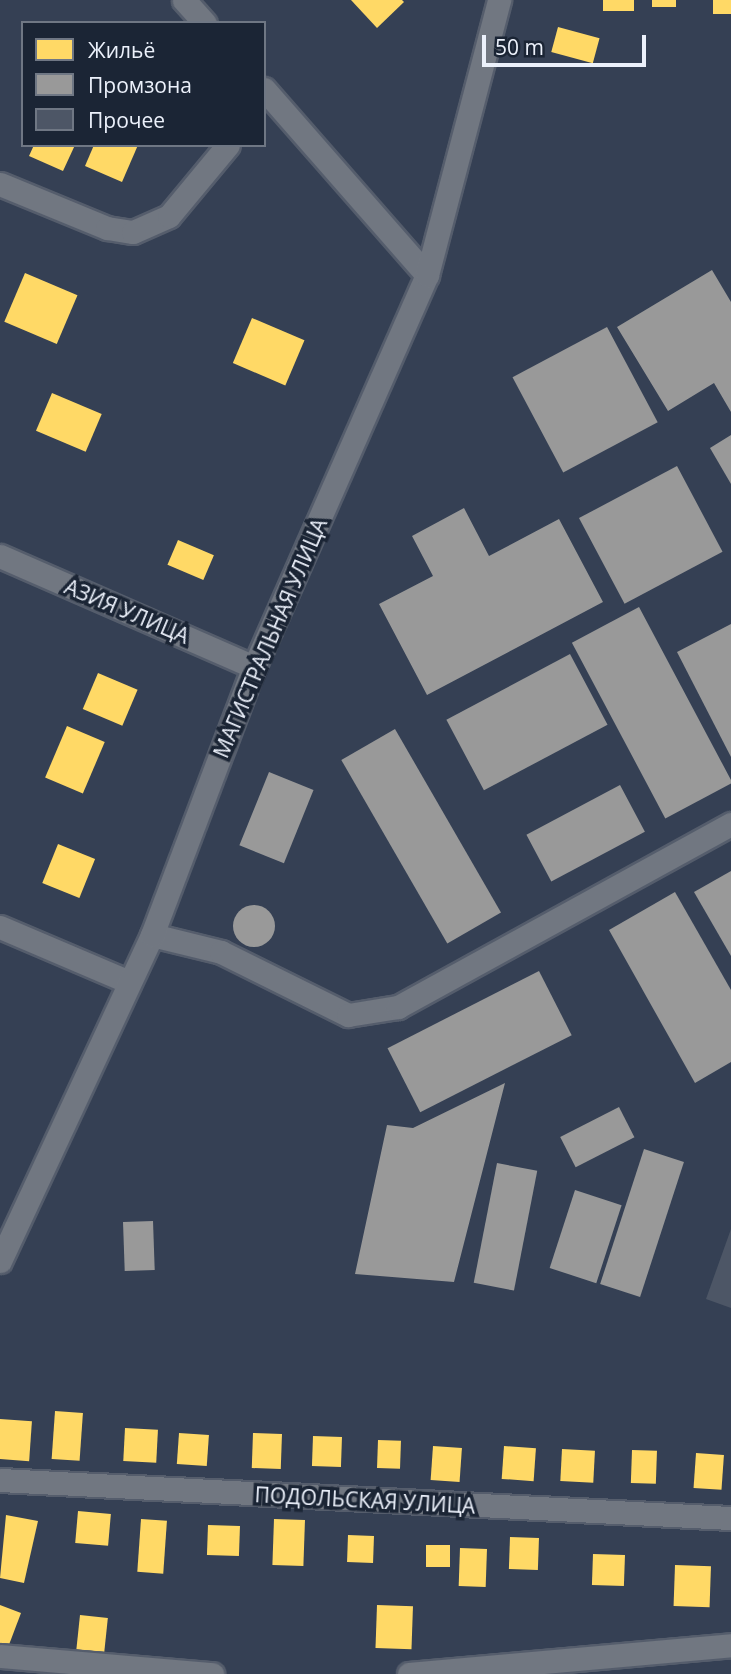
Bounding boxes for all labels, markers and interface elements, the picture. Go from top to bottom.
legend [21,21,266,147]
scale bar [486,21,650,65]
text: 50 m [495,33,544,61]
text: Жильё [88,36,155,64]
text: Промзона [88,71,192,99]
text: Прочее [88,106,165,134]
street label: МАГИСТРАЛЬНАЯ УЛИЦА [208,514,332,762]
street label: АЗИЯ УЛИЦА [61,573,193,649]
street label: ПОДОЛЬСКАЯ УЛИЦА [254,1482,476,1518]

